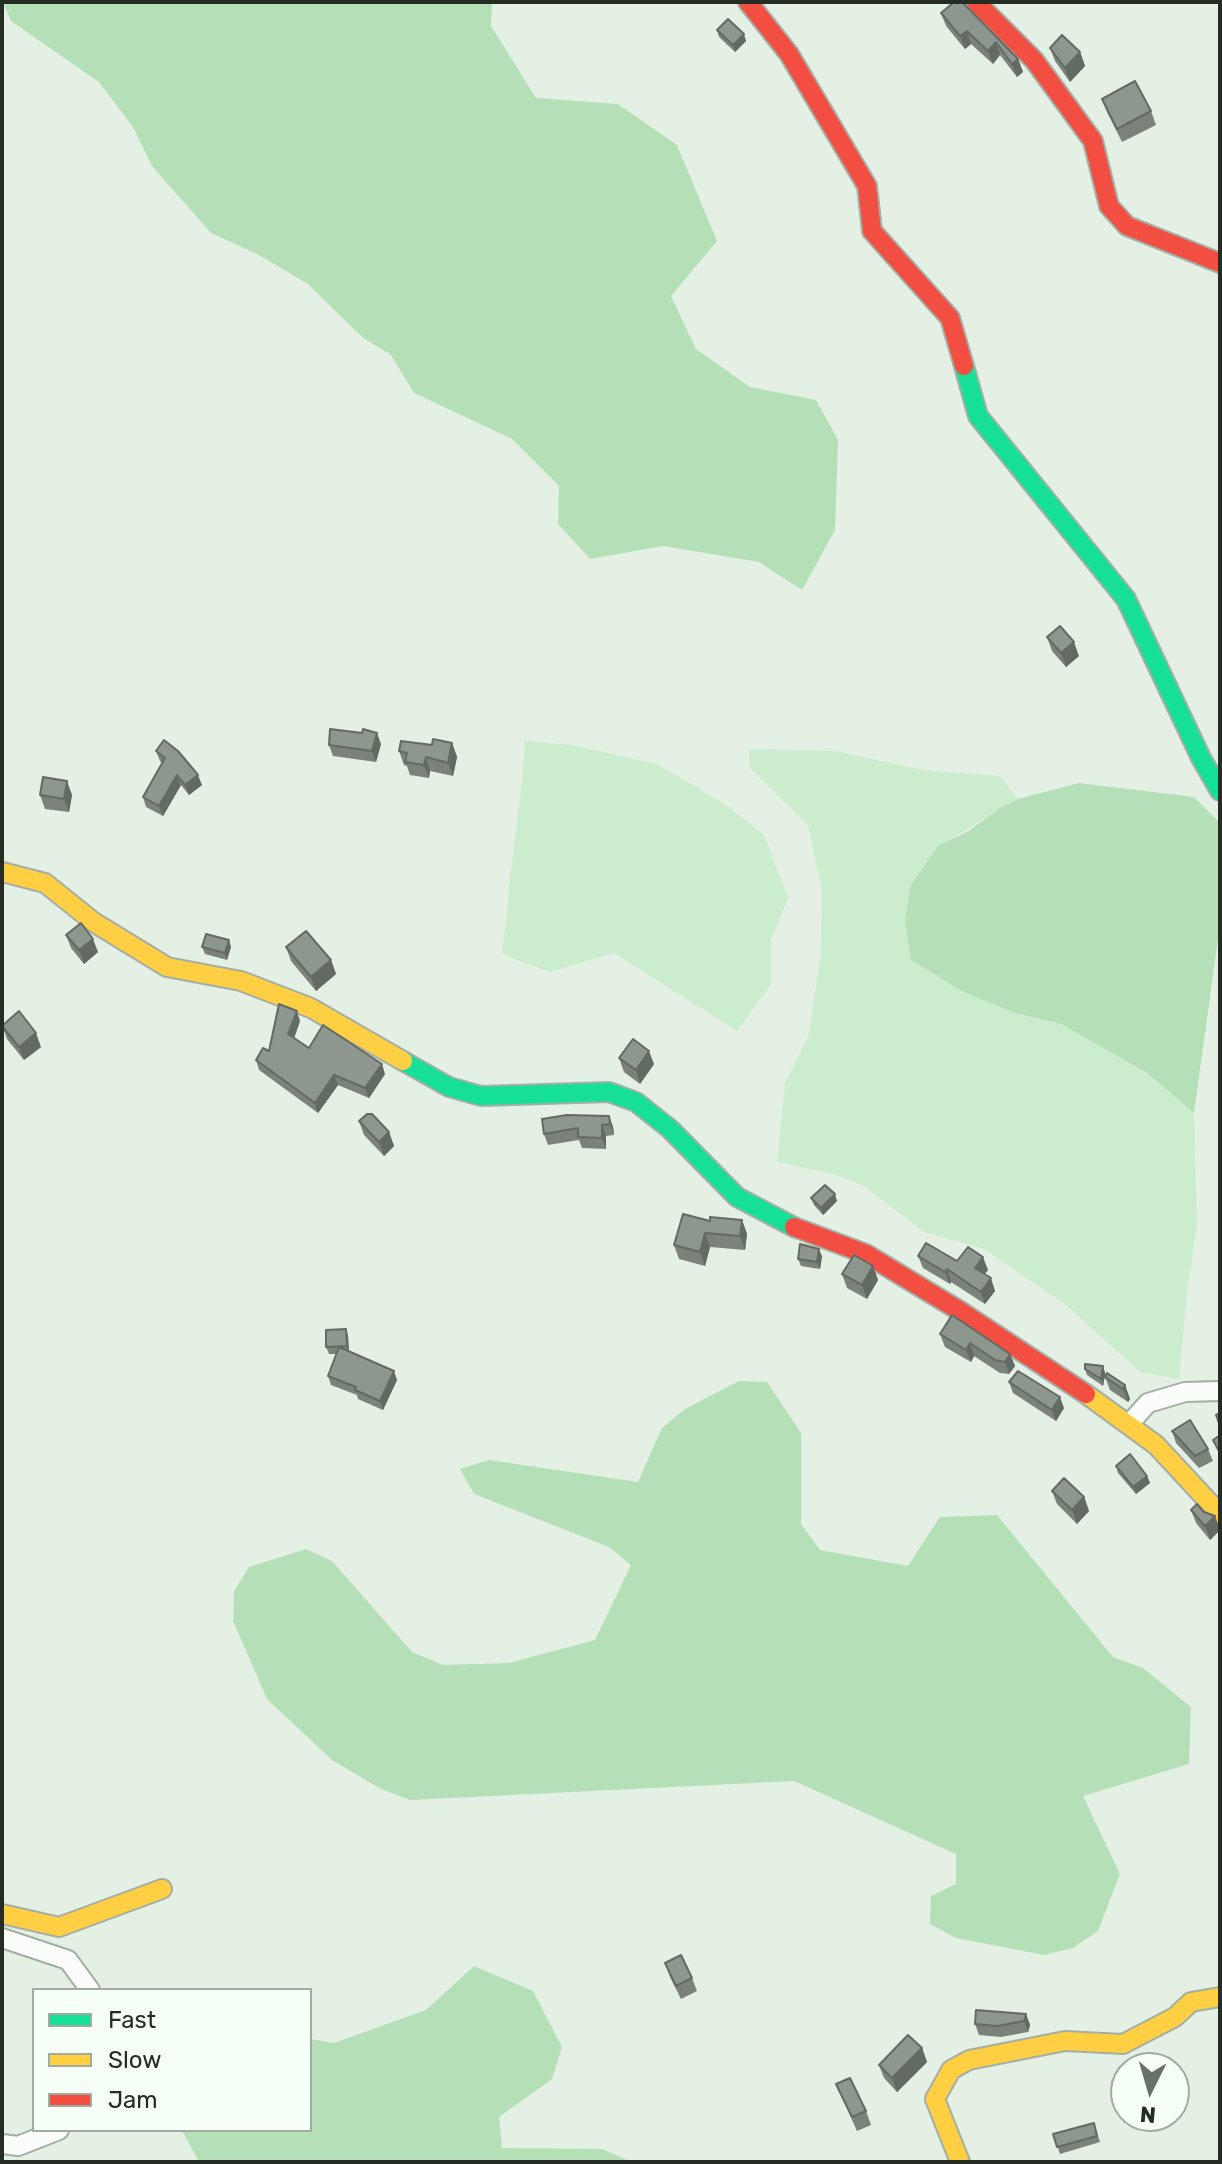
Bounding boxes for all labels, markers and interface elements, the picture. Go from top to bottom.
legend [32,1988,312,2132]
text: Fast [108,2006,156,2034]
text: Slow [108,2046,161,2074]
north arrow [1110,2052,1190,2132]
text: Jam [108,2086,158,2114]
text: N [1139,2100,1157,2129]

